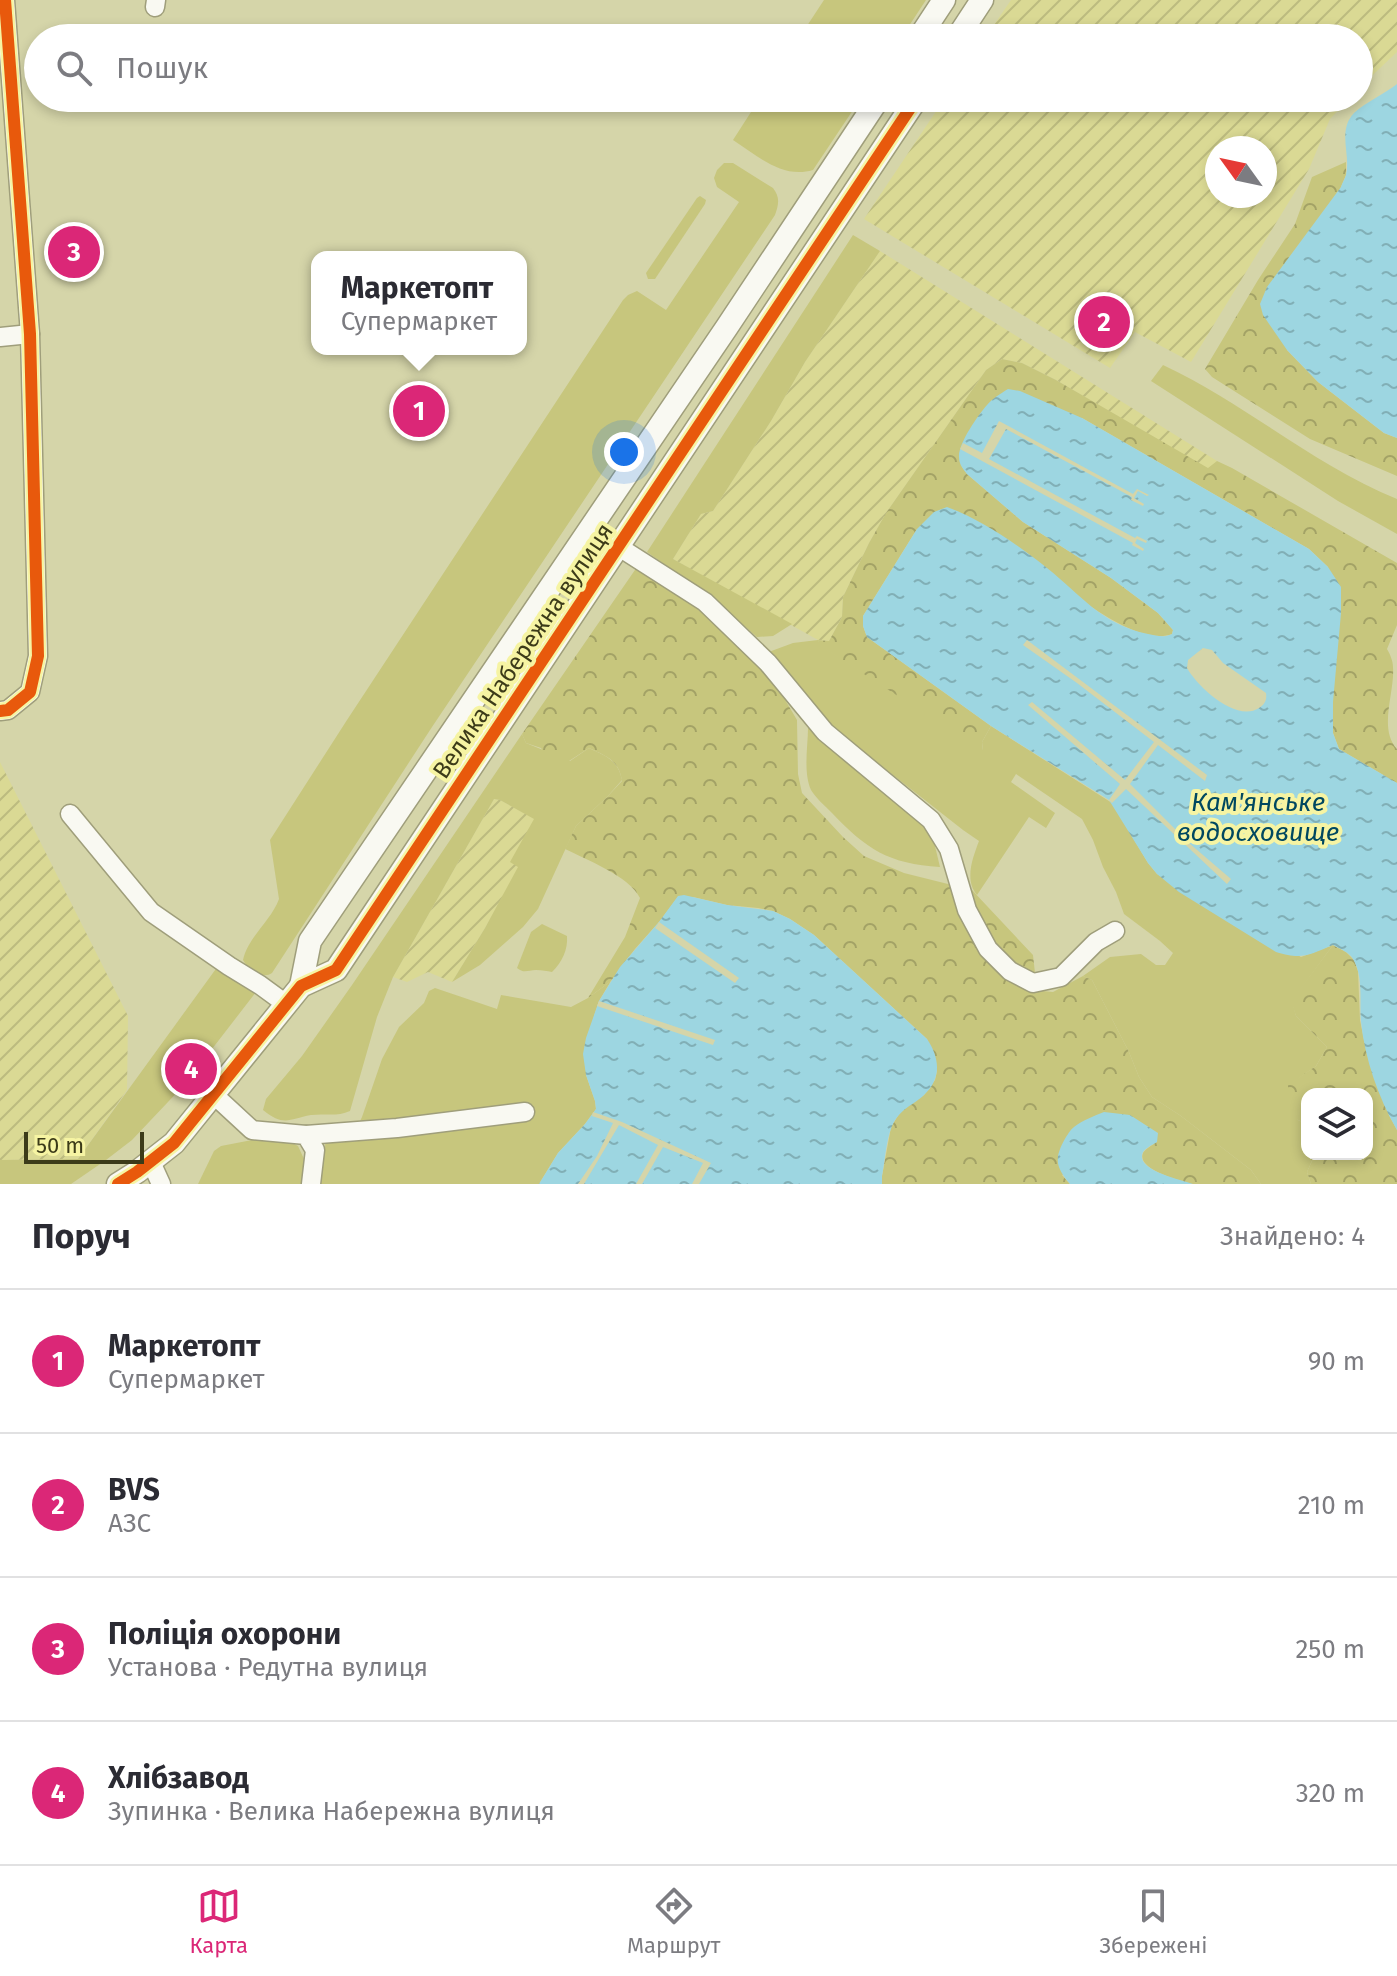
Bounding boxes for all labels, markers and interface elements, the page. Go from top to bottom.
search box [24,24,1373,112]
icon: search [52,46,96,90]
text: Пошук [116,50,208,86]
north arrow [1205,136,1277,208]
pin: 3 [48,222,100,282]
popup [311,251,527,355]
text: Маркетопт [341,270,493,306]
pin: 2 [1078,292,1130,352]
text: Супермаркет [341,306,497,337]
pin: 1 [393,381,445,441]
your location [604,432,644,472]
street label: Велика Набережна вулиця [427,518,619,784]
water label: Кам'янське водосховище [1177,787,1339,848]
pin: 4 [165,1039,217,1099]
map controls [1301,1088,1373,1160]
button: layers [1301,1088,1373,1160]
scale bar [24,1128,144,1164]
text: 50 m [36,1132,84,1159]
text: Поруч [32,1216,131,1257]
text: Знайдено: 4 [1220,1221,1365,1252]
text: Маркетопт [108,1328,260,1364]
text: 1 [52,1346,64,1377]
text: 90 m [1308,1346,1365,1377]
text: Супермаркет [108,1364,265,1395]
text: BVS [108,1472,160,1508]
text: 2 [51,1490,65,1521]
text: 210 m [1298,1490,1365,1521]
text: АЗС [108,1508,151,1539]
text: Поліція охорони [108,1616,341,1652]
text: 3 [51,1634,65,1665]
text: 250 m [1295,1634,1365,1665]
text: Установа · Редутна вулиця [108,1652,428,1683]
text: Хлібзавод [108,1760,249,1796]
text: 4 [51,1778,65,1809]
text: 320 m [1296,1778,1365,1809]
text: Зупинка · Велика Набережна вулиця [108,1796,555,1827]
tab: Карта [190,1884,248,1959]
tab: Маршрут [627,1884,720,1959]
tab: Збережені [1100,1884,1207,1959]

